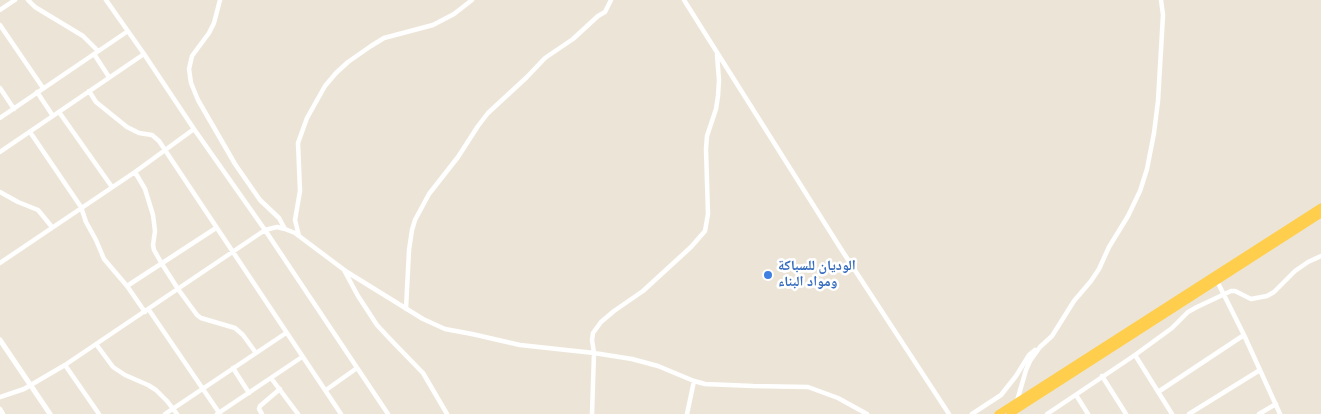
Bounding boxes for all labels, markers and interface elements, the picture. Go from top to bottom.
place label: الوديان للسباكة ومواد البناء [778,259,856,292]
marker: الوديان للسباكة ومواد البناء [762,269,774,281]

